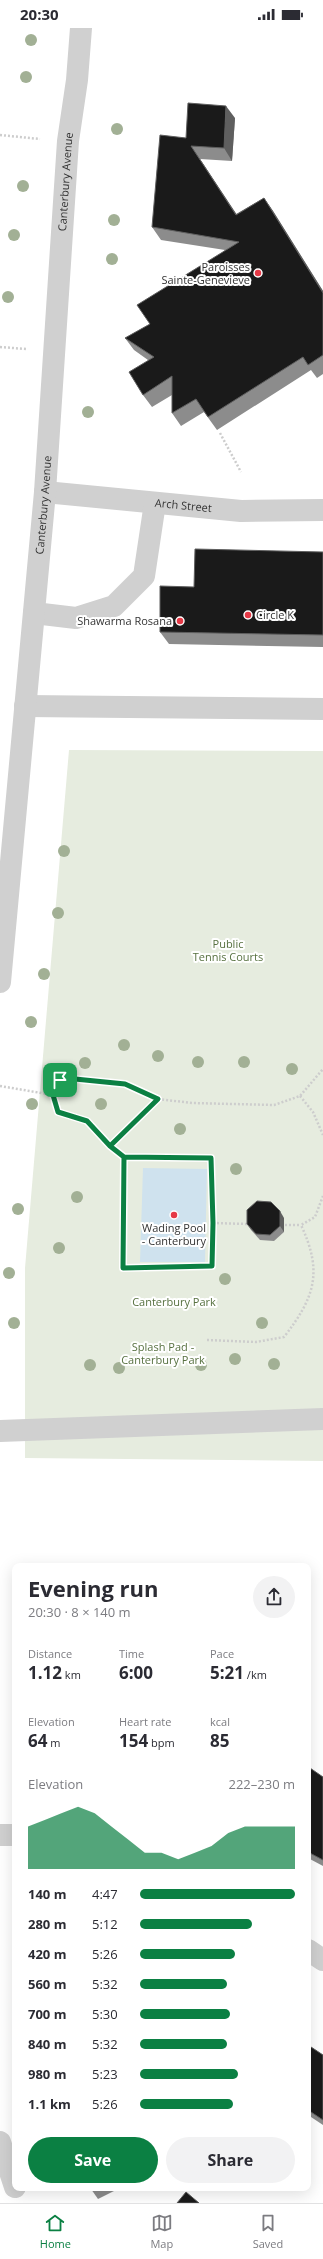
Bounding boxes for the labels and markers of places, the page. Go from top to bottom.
place label: Paroisses Sainte-Genevieve [161,259,250,287]
marker: Paroisses Sainte-Genevieve [253,268,263,278]
place label: Circle K [256,607,294,622]
marker: Circle K [243,610,253,620]
place label: Shawarma Rosana [77,613,172,628]
marker: Shawarma Rosana [175,616,185,626]
pin [43,1063,77,1097]
marker: Wading Pool - Canterbury [169,1210,179,1220]
place label: Wading Pool - Canterbury [142,1220,207,1248]

